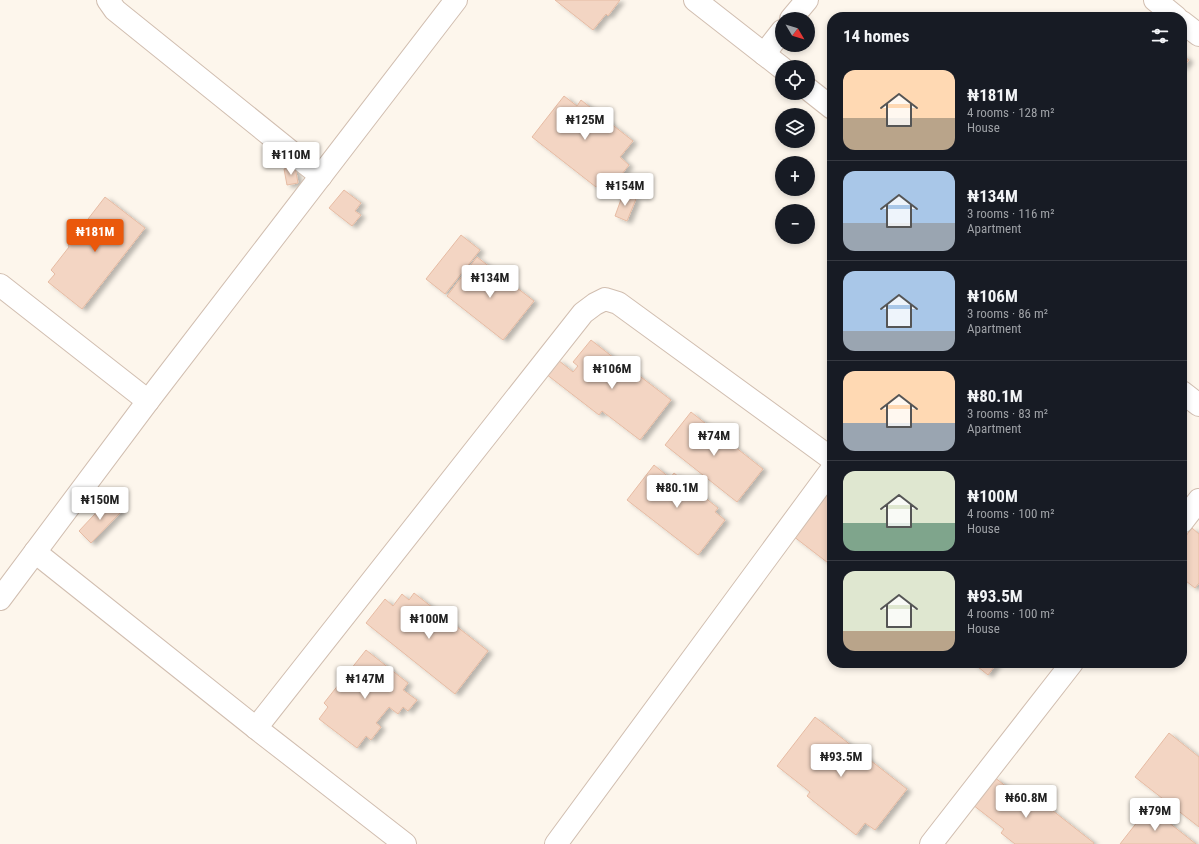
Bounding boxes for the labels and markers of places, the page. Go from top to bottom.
pin: ₦125M [557,107,613,141]
pin: ₦110M [263,142,319,176]
pin: ₦154M [597,173,653,207]
pin: ₦181M [67,219,123,253]
pin: ₦134M [462,265,518,299]
pin: ₦106M [584,356,640,390]
pin: ₦74M [690,423,738,457]
pin: ₦80.1M [644,475,710,509]
pin: ₦150M [72,487,128,521]
pin: ₦100M [401,606,457,640]
pin: ₦147M [337,666,393,700]
pin: ₦93.5M [808,744,874,778]
pin: ₦60.8M [993,785,1059,819]
pin: ₦79M [1131,798,1179,832]

